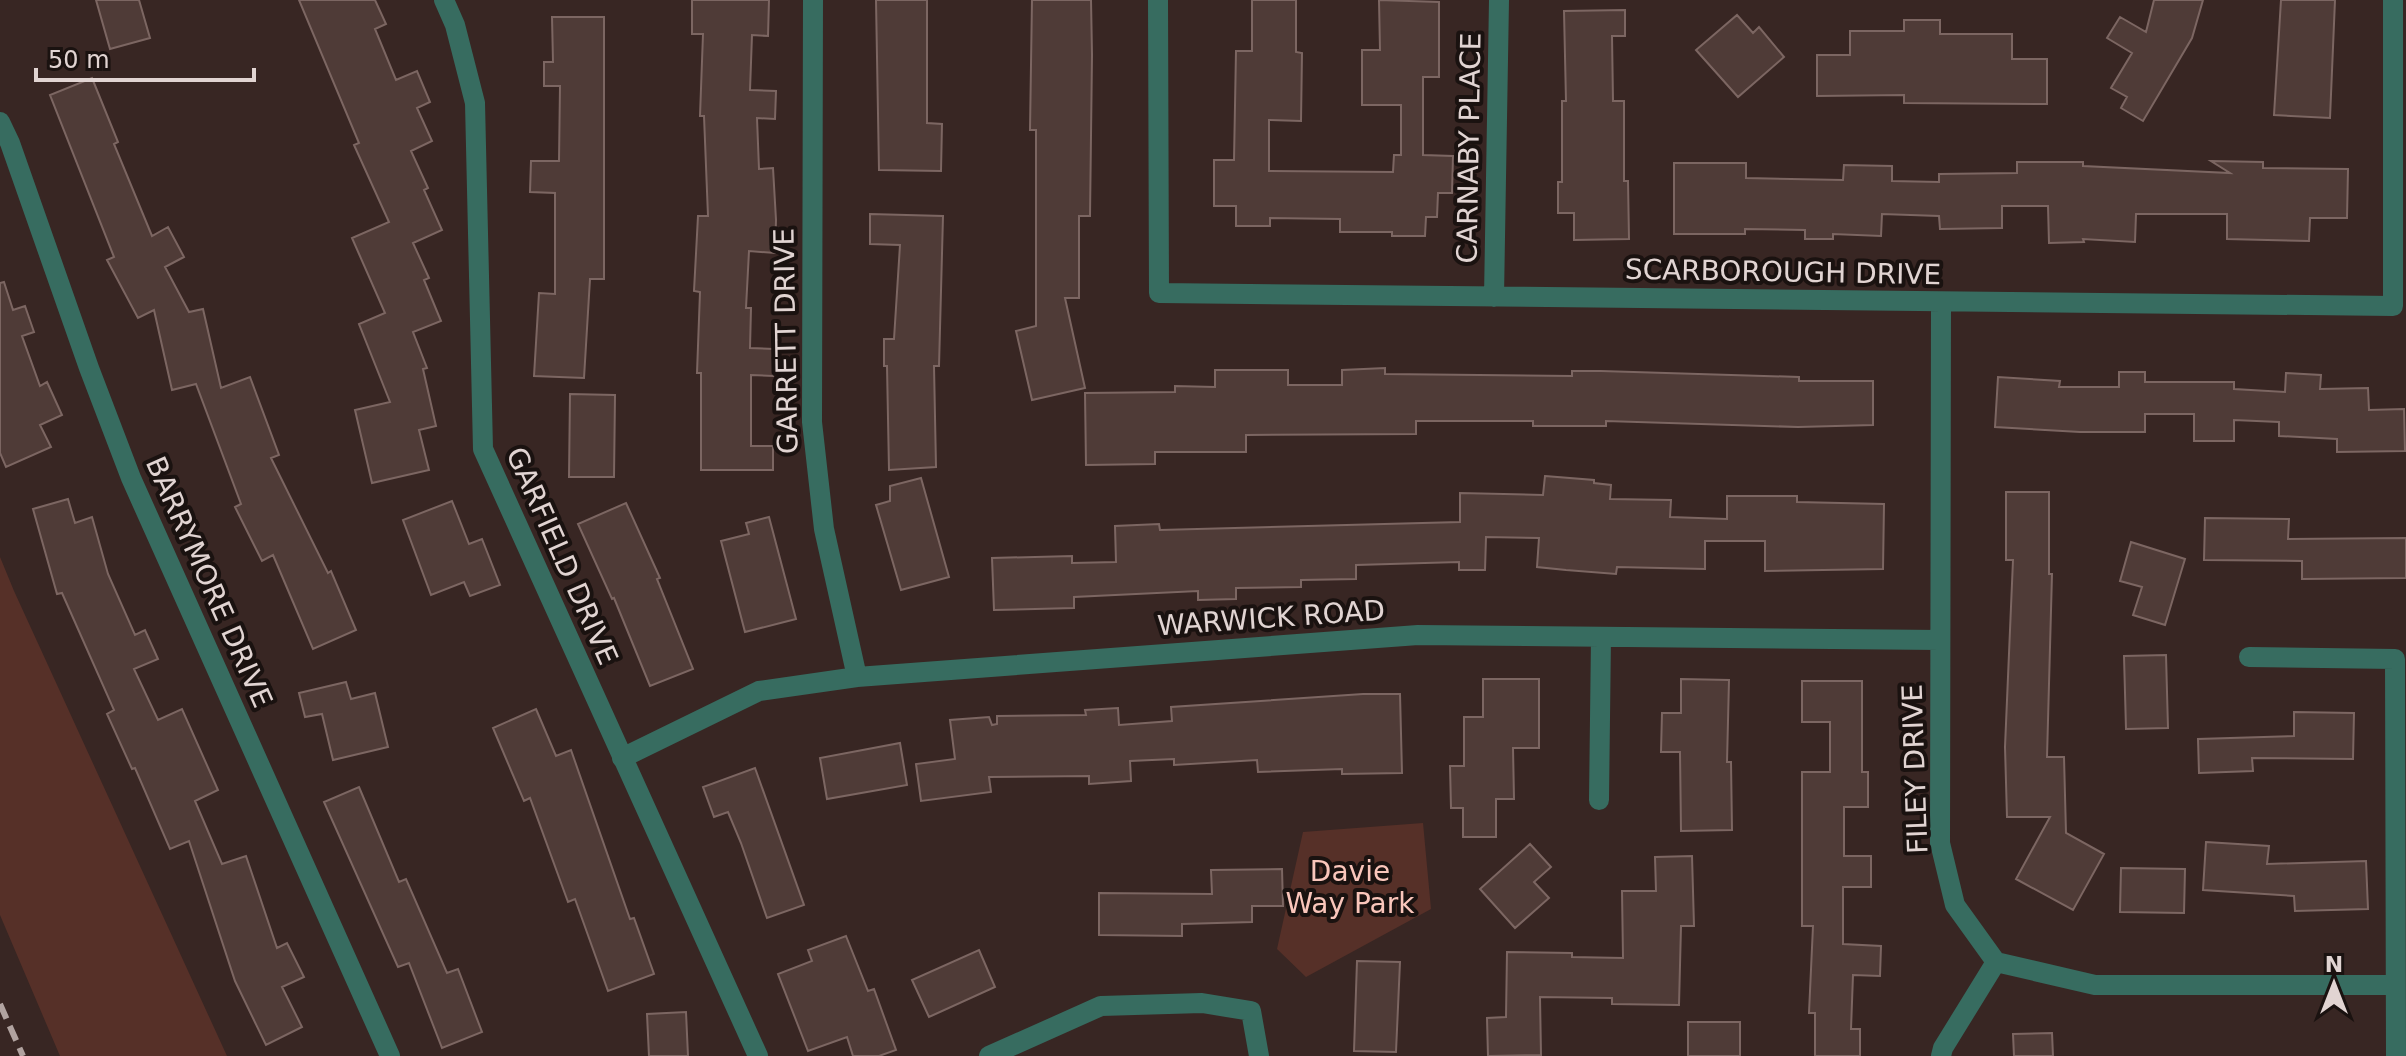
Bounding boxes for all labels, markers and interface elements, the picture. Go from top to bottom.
scale bar [36,32,254,82]
street label: CARNABY PLACE [1450,32,1488,264]
text: 50 m [48,46,110,74]
street label: GARRETT DRIVE [768,228,804,454]
street label: SCARBOROUGH DRIVE [1625,253,1941,291]
street label: GARFIELD DRIVE [499,442,625,670]
street label: BARRYMORE DRIVE [139,452,279,712]
street label: WARWICK ROAD [1156,594,1386,642]
street label: FILEY DRIVE [1896,684,1934,854]
park label: Davie Way Park [1285,855,1415,920]
north arrow [2294,944,2374,1024]
text: N [2325,952,2343,977]

